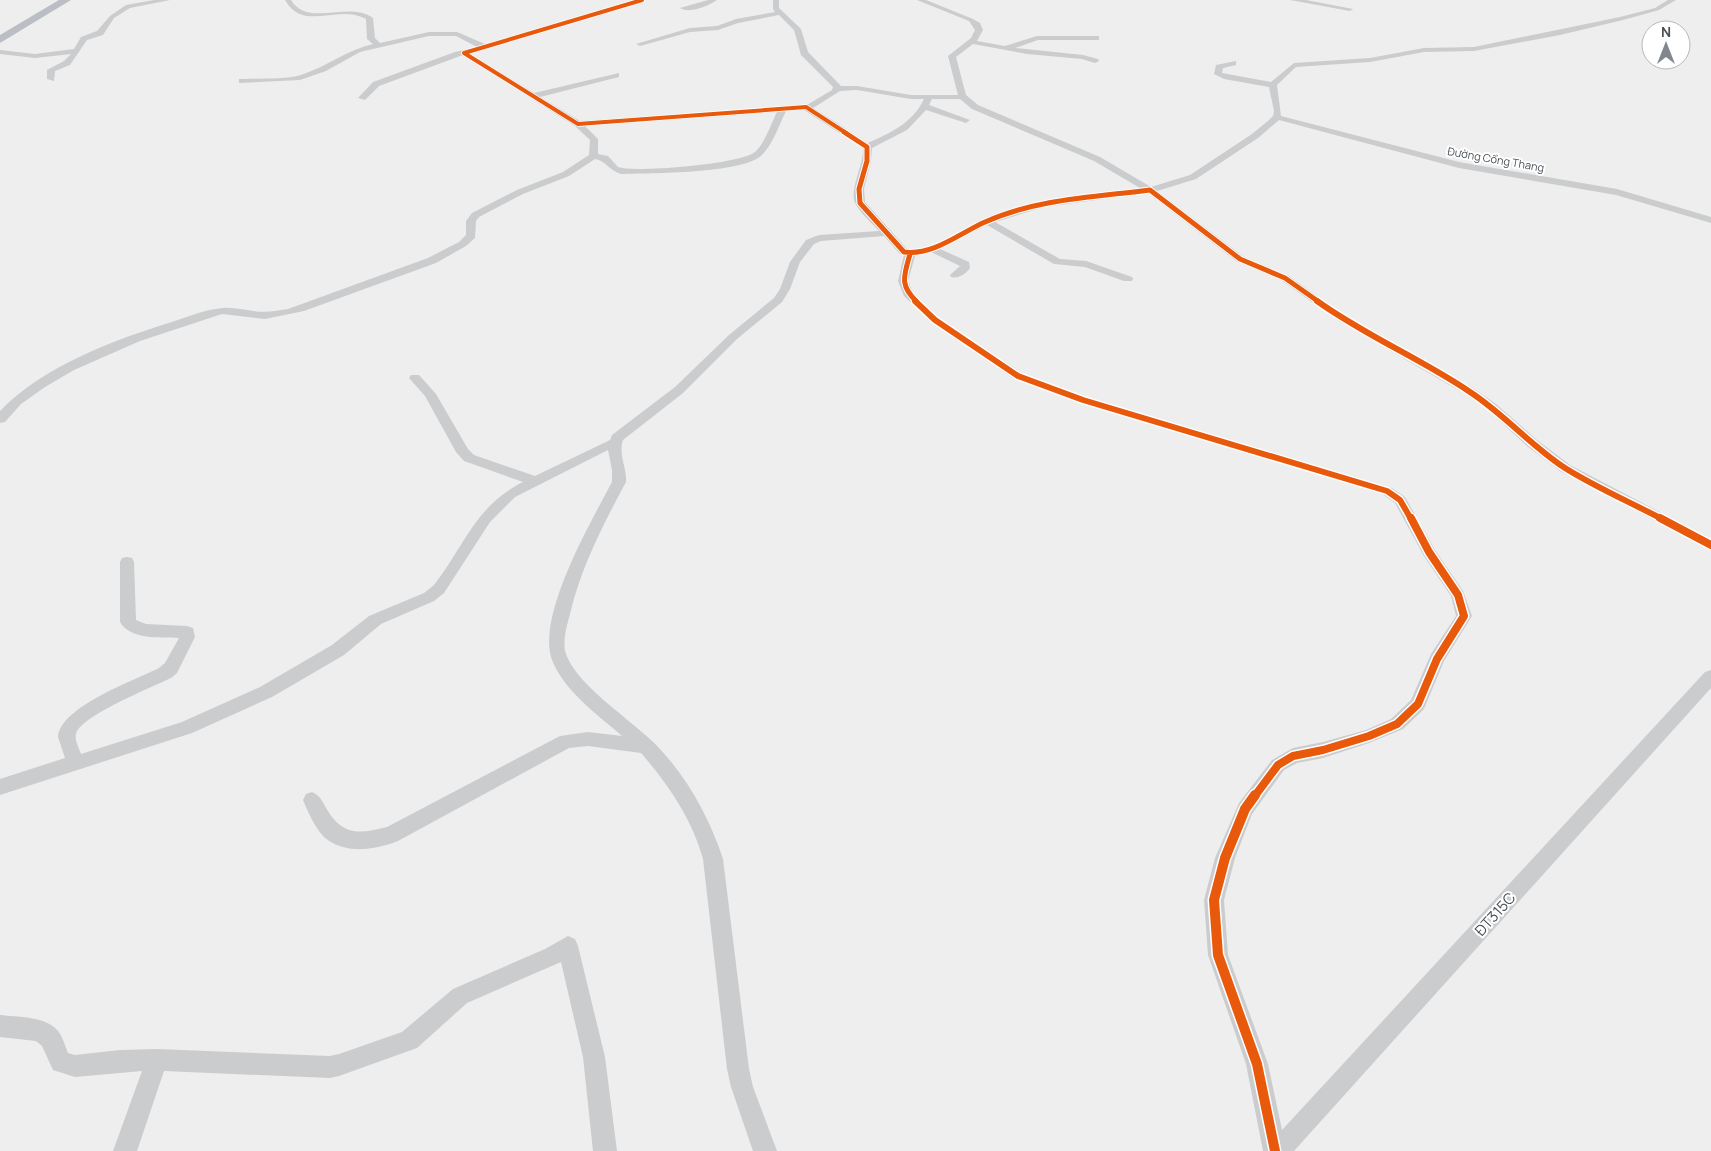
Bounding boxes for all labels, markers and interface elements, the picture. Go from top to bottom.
north arrow [1641,20,1691,70]
text: N [1661,22,1671,41]
street label: Đường Cổng Thang [1447,143,1545,175]
street label: ĐT315C [1470,887,1520,940]

